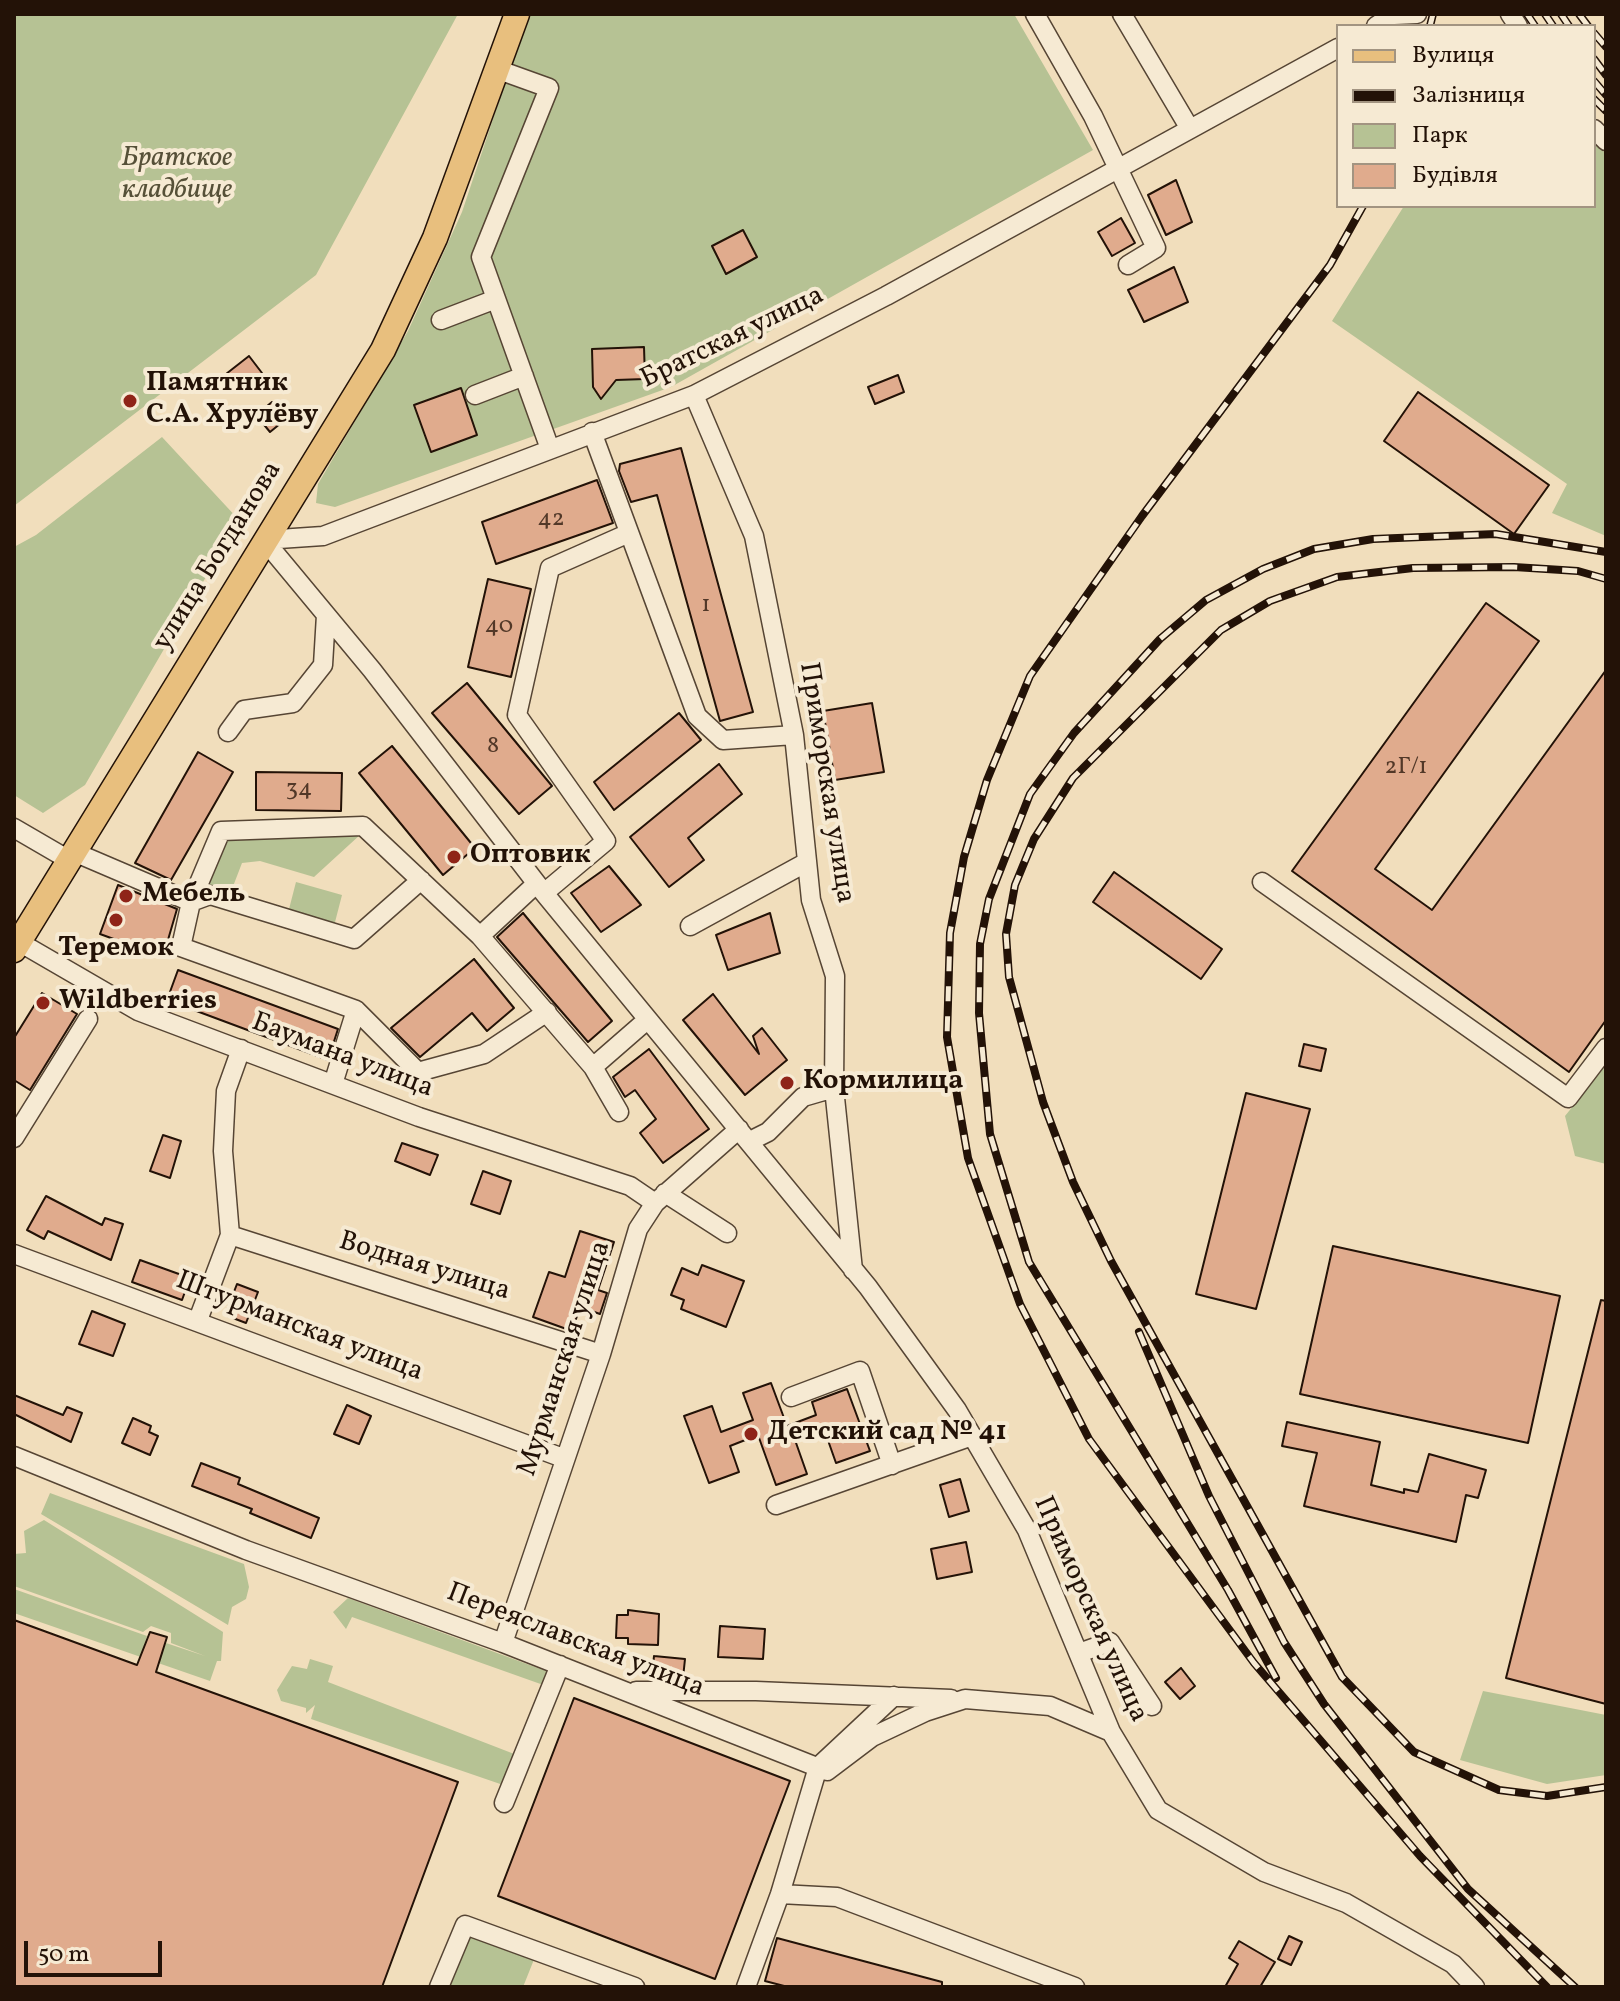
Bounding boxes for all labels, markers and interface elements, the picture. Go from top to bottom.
legend [1336,24,1596,208]
text: Вулиця [1412,39,1494,73]
text: Залізниця [1412,79,1525,113]
text: Парк [1412,119,1468,153]
park label: Братское кладбище [122,143,232,209]
text: Будівля [1412,159,1498,193]
street label: Братская улица [636,280,830,398]
place label: Памятник С.А. Хрулёву [146,368,319,434]
marker: Памятник С.А. Хрулёву [121,392,139,410]
street label: улица Богданова [147,456,291,658]
house number: 42 [537,507,565,535]
house number: 1 [701,593,711,621]
house number: 40 [485,614,513,642]
street label: Приморская улица [789,660,861,906]
house number: 8 [487,734,499,762]
house number: 2Г/1 [1385,755,1427,783]
house number: 34 [286,777,312,805]
place label: Оптовик [470,840,591,874]
marker: Оптовик [445,848,463,866]
place label: Мебель [142,879,246,913]
marker: Мебель [117,887,135,905]
marker: Теремок [107,911,125,929]
place label: Теремок [58,933,174,967]
place label: Wildberries [59,986,217,1020]
marker: Wildberries [34,994,52,1012]
street label: Баумана улица [246,1007,438,1107]
place label: Кормилица [803,1066,964,1100]
marker: Кормилица [778,1074,796,1092]
street label: Водная улица [334,1226,514,1310]
street label: Мурманская улица [512,1237,620,1481]
street label: Штурманская улица [171,1265,427,1391]
place label: Детский сад № 41 [767,1417,1007,1451]
marker: Детский сад № 41 [742,1425,760,1443]
street label: Приморская улица [1024,1492,1154,1728]
street label: Переяславская улица [441,1577,709,1707]
scale bar [28,1925,166,1975]
text: 50 m [38,1938,90,1972]

